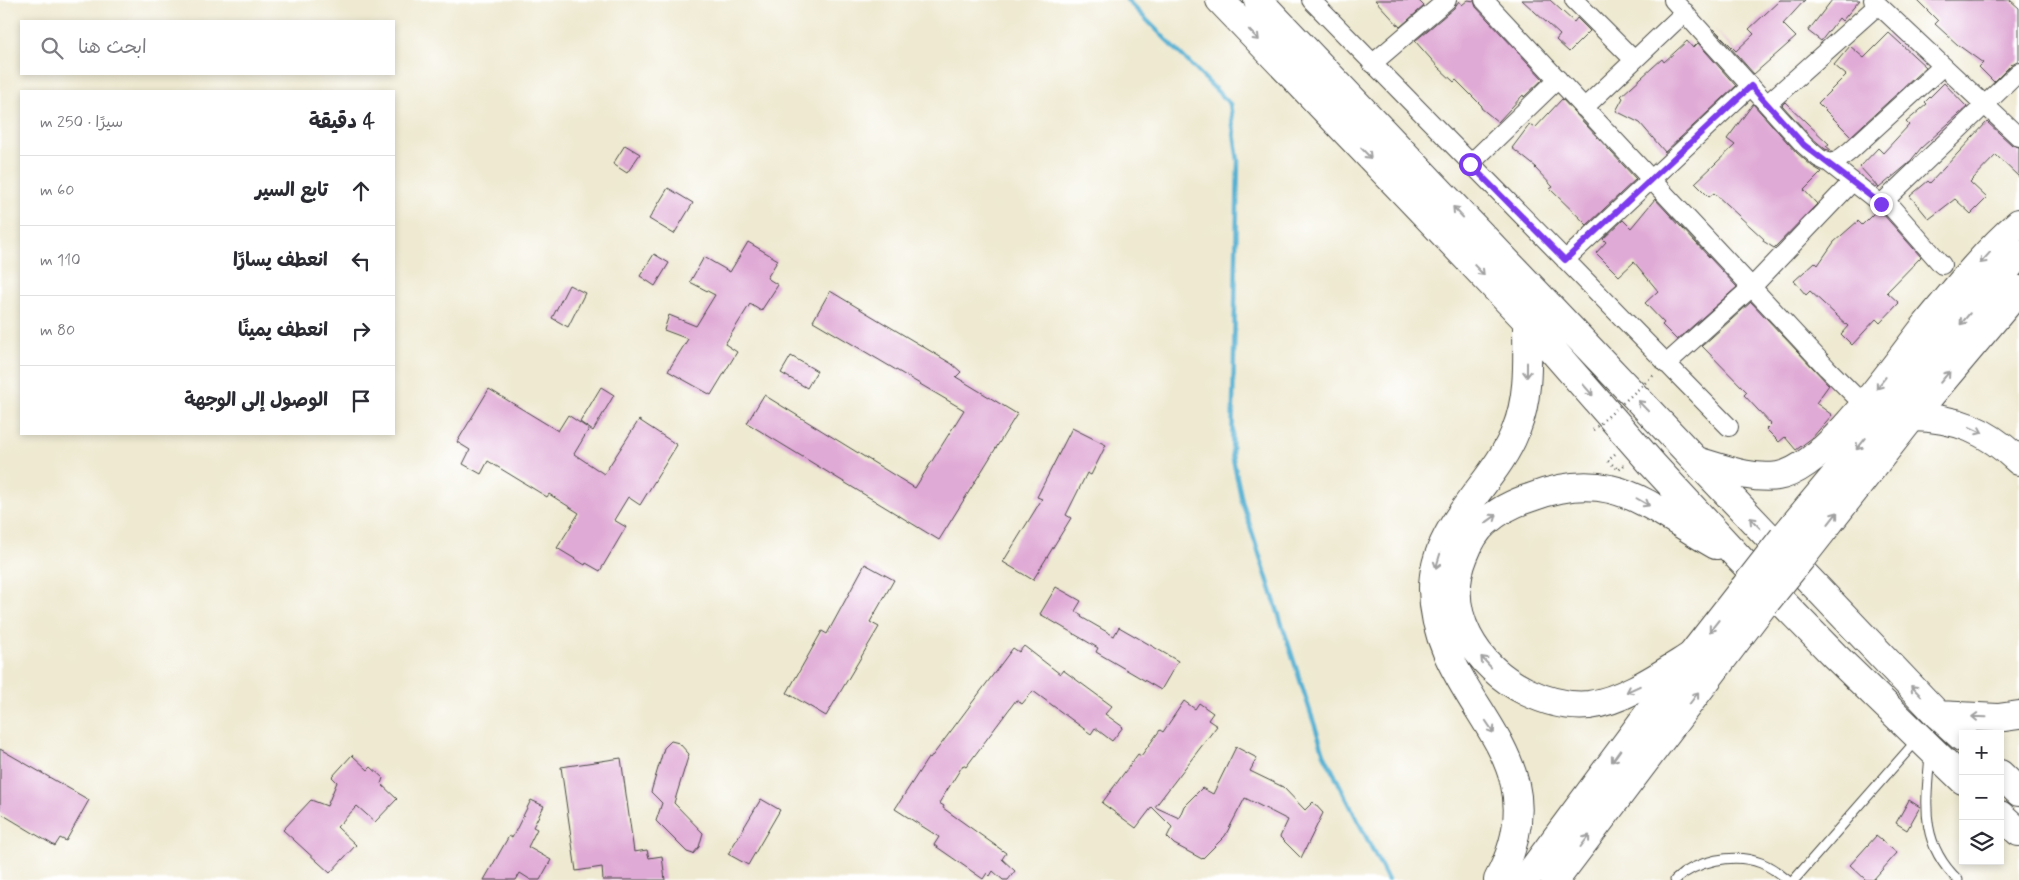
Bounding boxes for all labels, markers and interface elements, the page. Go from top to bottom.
search box [20,20,395,75]
one-way arrow [1248,29,1260,42]
icon: search [38,34,66,62]
text: ابحث هنا [78,35,147,60]
text: 4 دقيقة [309,108,375,136]
text: سيرًا · 250 m [40,112,123,133]
one-way arrow [1360,146,1372,159]
route start [1459,153,1482,176]
icon: ahead [347,177,375,205]
text: تابع السير [255,178,328,203]
text: 60 m [40,180,74,201]
route end [1870,193,1893,216]
one-way arrow [1452,206,1464,218]
icon: left [347,247,375,275]
text: انعطف يسارًا [233,248,328,273]
text: 110 m [40,250,81,271]
one-way arrow [1979,252,1991,265]
one-way arrow [1472,264,1485,276]
one-way arrow [1960,312,1971,325]
icon: right [347,317,375,345]
text: انعطف يمينًا [238,318,328,343]
text: 80 m [40,320,75,341]
one-way arrow [1522,361,1532,377]
one-way arrow [1940,371,1951,384]
one-way arrow [1876,376,1886,390]
one-way arrow [1582,384,1593,397]
icon: arrive [347,387,375,415]
text: الوصول إلى الوجهة [184,388,328,413]
one-way arrow [1637,399,1649,412]
one-way arrow [1968,425,1983,435]
one-way arrow [1856,437,1867,450]
one-way arrow [1636,498,1650,508]
one-way arrow [1827,511,1838,524]
one-way arrow [1484,514,1498,524]
one-way arrow [1749,517,1761,529]
one-way arrow [1433,553,1443,569]
one-way arrow [1709,619,1720,632]
one-way arrow [1480,656,1492,668]
one-way arrow [1626,684,1641,694]
one-way arrow [1910,685,1922,697]
one-way arrow [1688,692,1699,705]
one-way arrow [1971,713,1987,722]
one-way arrow [1484,720,1495,734]
map controls [1959,730,2004,865]
button: + [1959,730,2004,775]
one-way arrow [1611,749,1622,762]
button: − [1959,775,2004,820]
button: layers [1959,820,2004,865]
one-way arrow [1579,835,1590,848]

